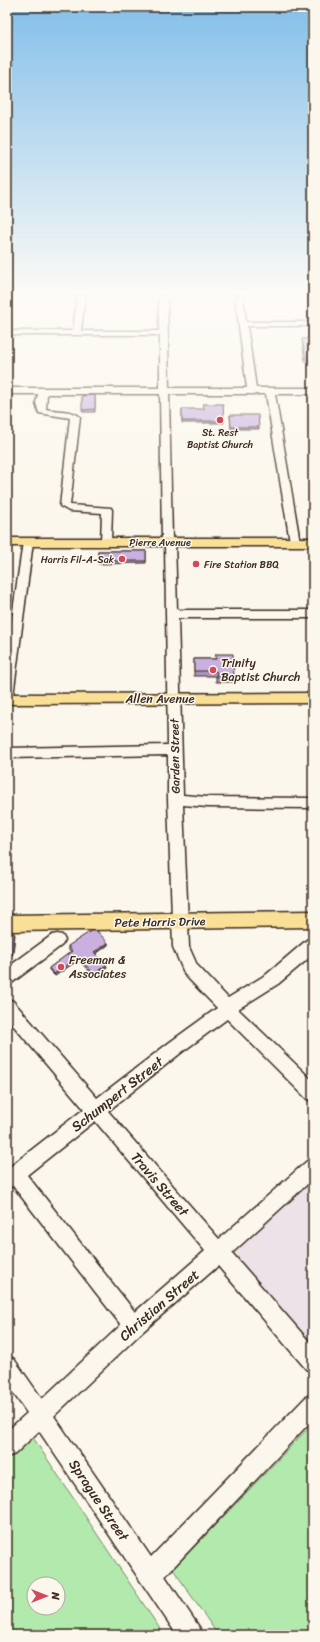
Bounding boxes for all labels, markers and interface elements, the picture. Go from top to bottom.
marker: St. Rest Baptist Church [215,415,225,425]
place label: St. Rest Baptist Church [187,424,253,454]
street label: Pierre Avenue [129,534,191,552]
place label: Harris Fil-A-Sak [41,551,115,569]
marker: Harris Fil-A-Sak [117,554,127,564]
place label: Fire Station BBQ [204,556,279,574]
marker: Fire Station BBQ [191,559,201,569]
place label: Trinity Baptist Church [221,652,300,688]
marker: Trinity Baptist Church [208,665,218,675]
street label: Allen Avenue [124,688,195,710]
street label: Garden Street [163,717,187,794]
street label: Pete Harris Drive [114,910,206,934]
place label: Freeman & Associates [68,949,127,985]
marker: Freeman & Associates [56,962,66,972]
street label: Schumpert Street [66,1049,170,1139]
street label: Travis Street [124,1146,196,1223]
street label: Christian Street [113,1263,205,1348]
street label: Sprague Street [62,1454,136,1548]
north arrow [26,1576,66,1616]
text: N [46,1591,65,1600]

